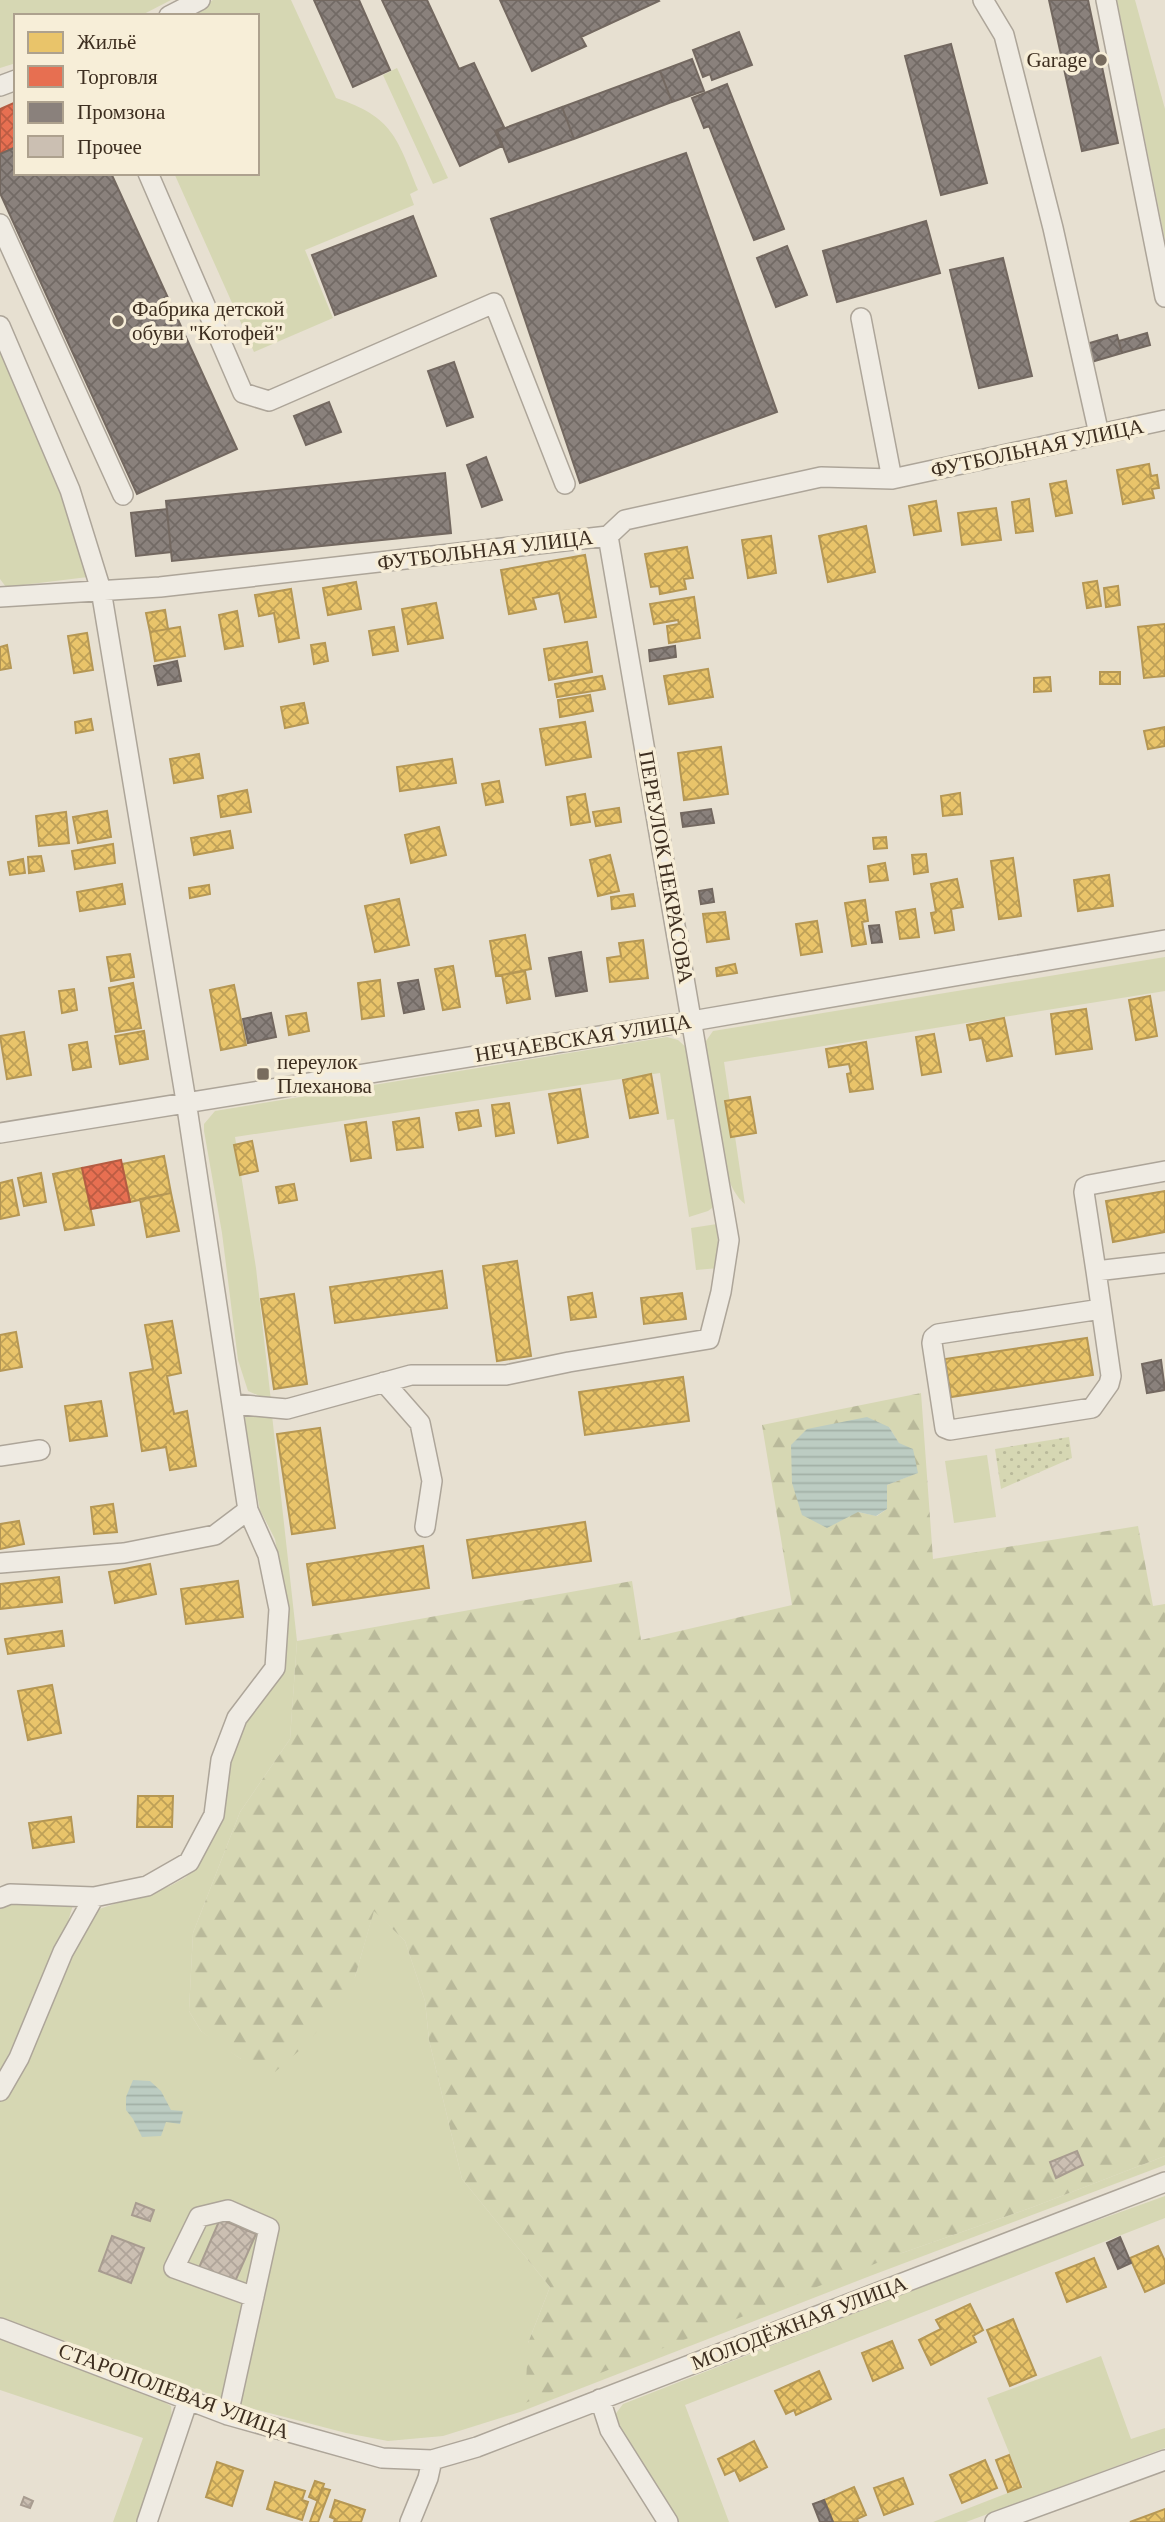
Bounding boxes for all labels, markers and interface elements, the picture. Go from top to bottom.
legend [14,14,259,175]
text: Жильё [77,30,136,54]
place label: Garage [1026,48,1087,72]
marker: Garage [1093,52,1109,68]
text: Торговля [77,65,158,89]
text: Промзона [77,100,166,124]
text: Прочее [77,135,142,159]
place label: Фабрика детской обуви "Котофей" [132,297,284,345]
marker: Фабрика детской обуви "Котофей" [110,313,126,329]
street label: ФУТБОЛЬНАЯ УЛИЦА [928,414,1146,482]
street label: ФУТБОЛЬНАЯ УЛИЦА [376,525,595,575]
street label: ПЕРЕУЛОК НЕКРАСОВА [634,749,698,986]
street label: НЕЧАЕВСКАЯ УЛИЦА [473,1009,694,1067]
place label: переулок Плеханова [277,1050,373,1098]
marker: переулок Плеханова [255,1066,271,1082]
street label: МОЛОДЁЖНАЯ УЛИЦА [688,2270,911,2375]
street label: СТАРОПОЛЕВАЯ УЛИЦА [55,2338,293,2444]

